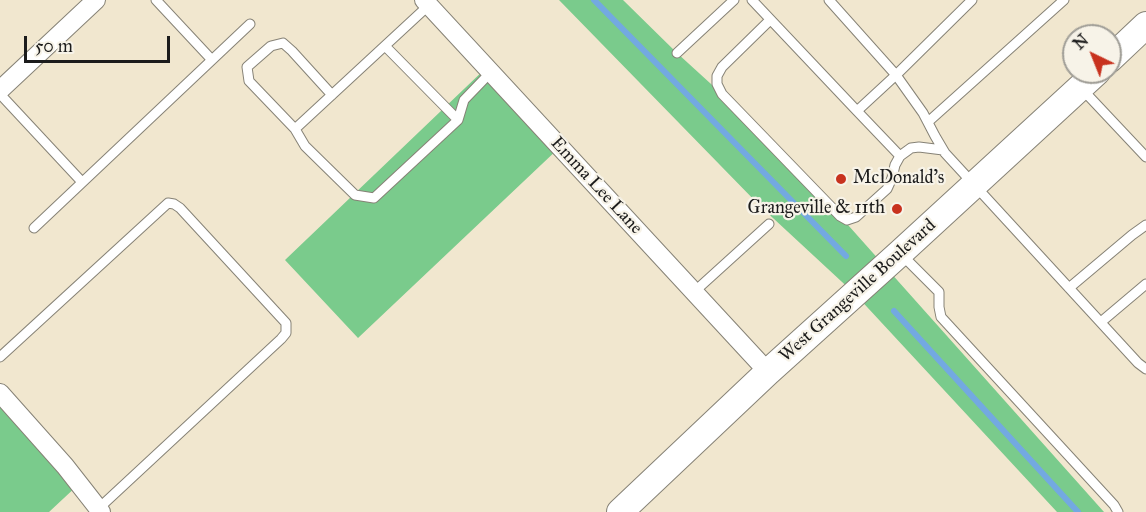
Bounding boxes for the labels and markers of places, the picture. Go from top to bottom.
place label: McDonald's [853,168,944,190]
marker: McDonald's [834,172,848,186]
place label: Grangeville & 11th [748,198,885,220]
marker: Grangeville & 11th [890,202,904,216]

